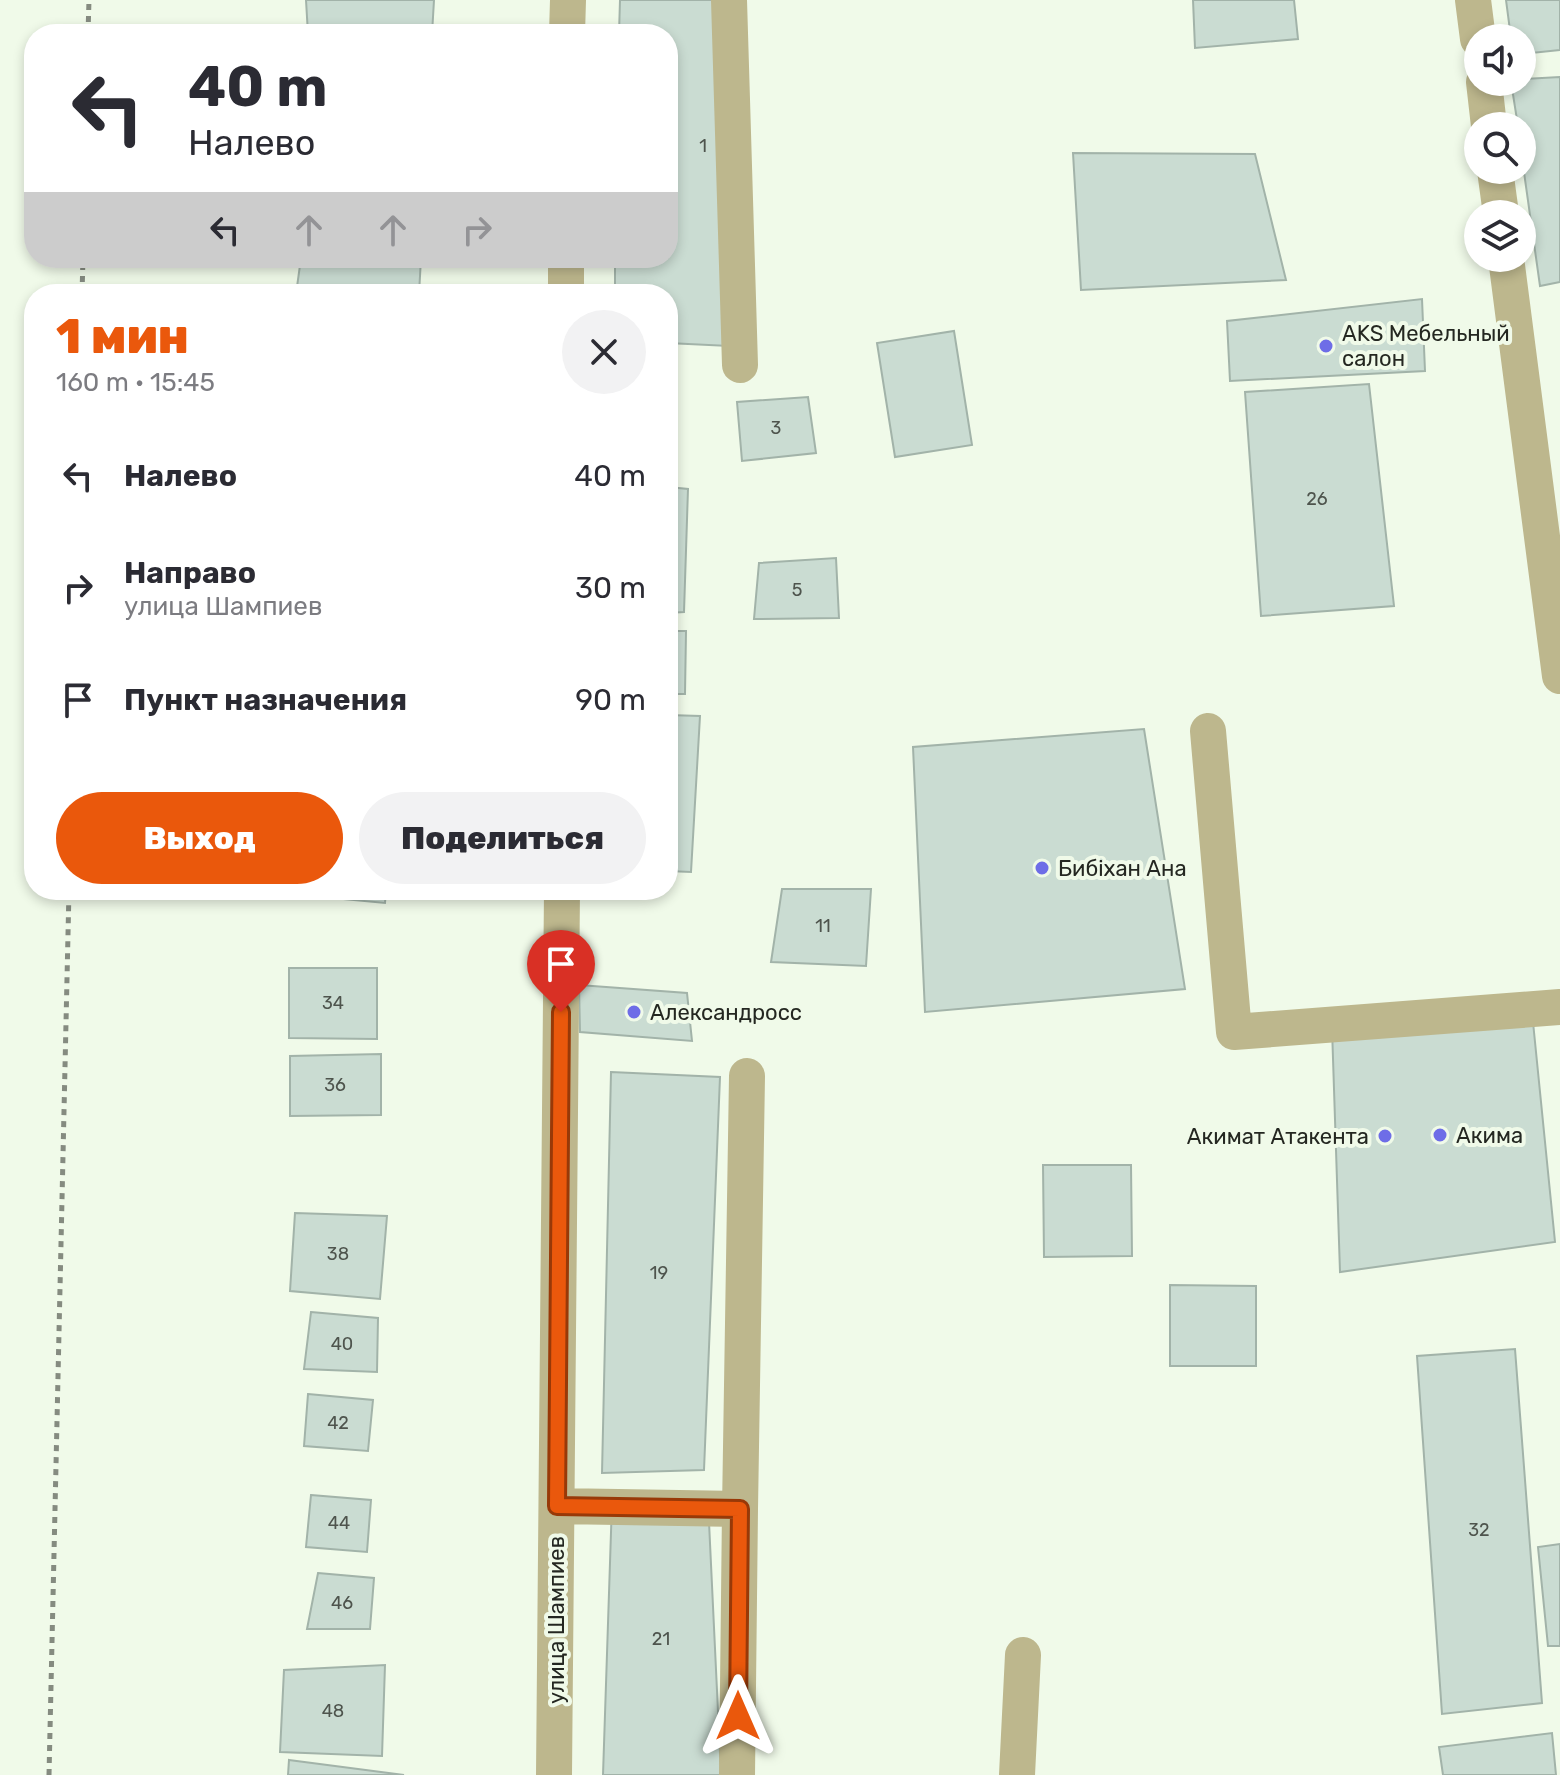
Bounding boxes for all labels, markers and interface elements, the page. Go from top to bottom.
map controls [1464,24,1536,272]
button: sound [1464,24,1536,96]
text: 40 m [188,54,328,120]
icon: left [56,56,160,160]
button: search [1464,112,1536,184]
text: Налево [188,121,315,164]
house number: 1 [699,135,707,157]
button: layers [1464,200,1536,272]
icon: left [203,208,247,252]
icon: ahead [287,208,331,252]
icon: ahead [371,208,415,252]
icon: right [455,208,499,252]
text: 1 мин [56,308,189,365]
button: close [562,310,646,394]
place label: AKS Мебельный салон [1342,320,1510,372]
marker: AKS Мебельный салон [1317,337,1335,355]
text: 160 m · 15:45 [56,367,215,398]
house number: 3 [771,417,781,439]
icon: left [56,454,100,498]
text: Налево [124,458,237,494]
text: 40 m [574,458,646,494]
house number: 26 [1306,488,1328,510]
text: Направо [124,555,256,591]
icon: right [56,566,100,610]
text: 30 m [575,570,646,606]
house number: 5 [792,579,802,601]
text: улица Шампиев [124,591,323,622]
icon: arrive [56,678,100,722]
text: Пункт назначения [124,682,407,718]
text: 90 m [575,682,646,718]
button: Выход [56,792,343,884]
button: Поделиться [359,792,646,884]
place label: Бибіхан Ана [1058,855,1187,882]
marker: Бибіхан Ана [1033,859,1051,877]
house number: 11 [815,915,831,937]
pin [527,930,595,1012]
icon: arrive [539,942,583,986]
house number: 34 [322,992,344,1014]
place label: Александросс [650,999,802,1026]
marker: Александросс [625,1003,643,1021]
house number: 36 [324,1074,346,1096]
place label: Акима [1456,1122,1523,1149]
place label: Акимат Атакента [1187,1123,1369,1150]
marker: Акима [1431,1126,1449,1144]
marker: Акимат Атакента [1376,1127,1394,1145]
house number: 38 [327,1243,349,1265]
house number: 19 [650,1262,668,1284]
house number: 40 [331,1333,353,1355]
house number: 42 [327,1412,349,1434]
house number: 44 [328,1512,350,1534]
house number: 32 [1468,1519,1490,1541]
street label: улица Шампиев [543,1536,570,1704]
house number: 46 [331,1592,353,1614]
house number: 21 [652,1628,670,1650]
position arrow [696,1674,780,1758]
house number: 48 [322,1700,344,1722]

